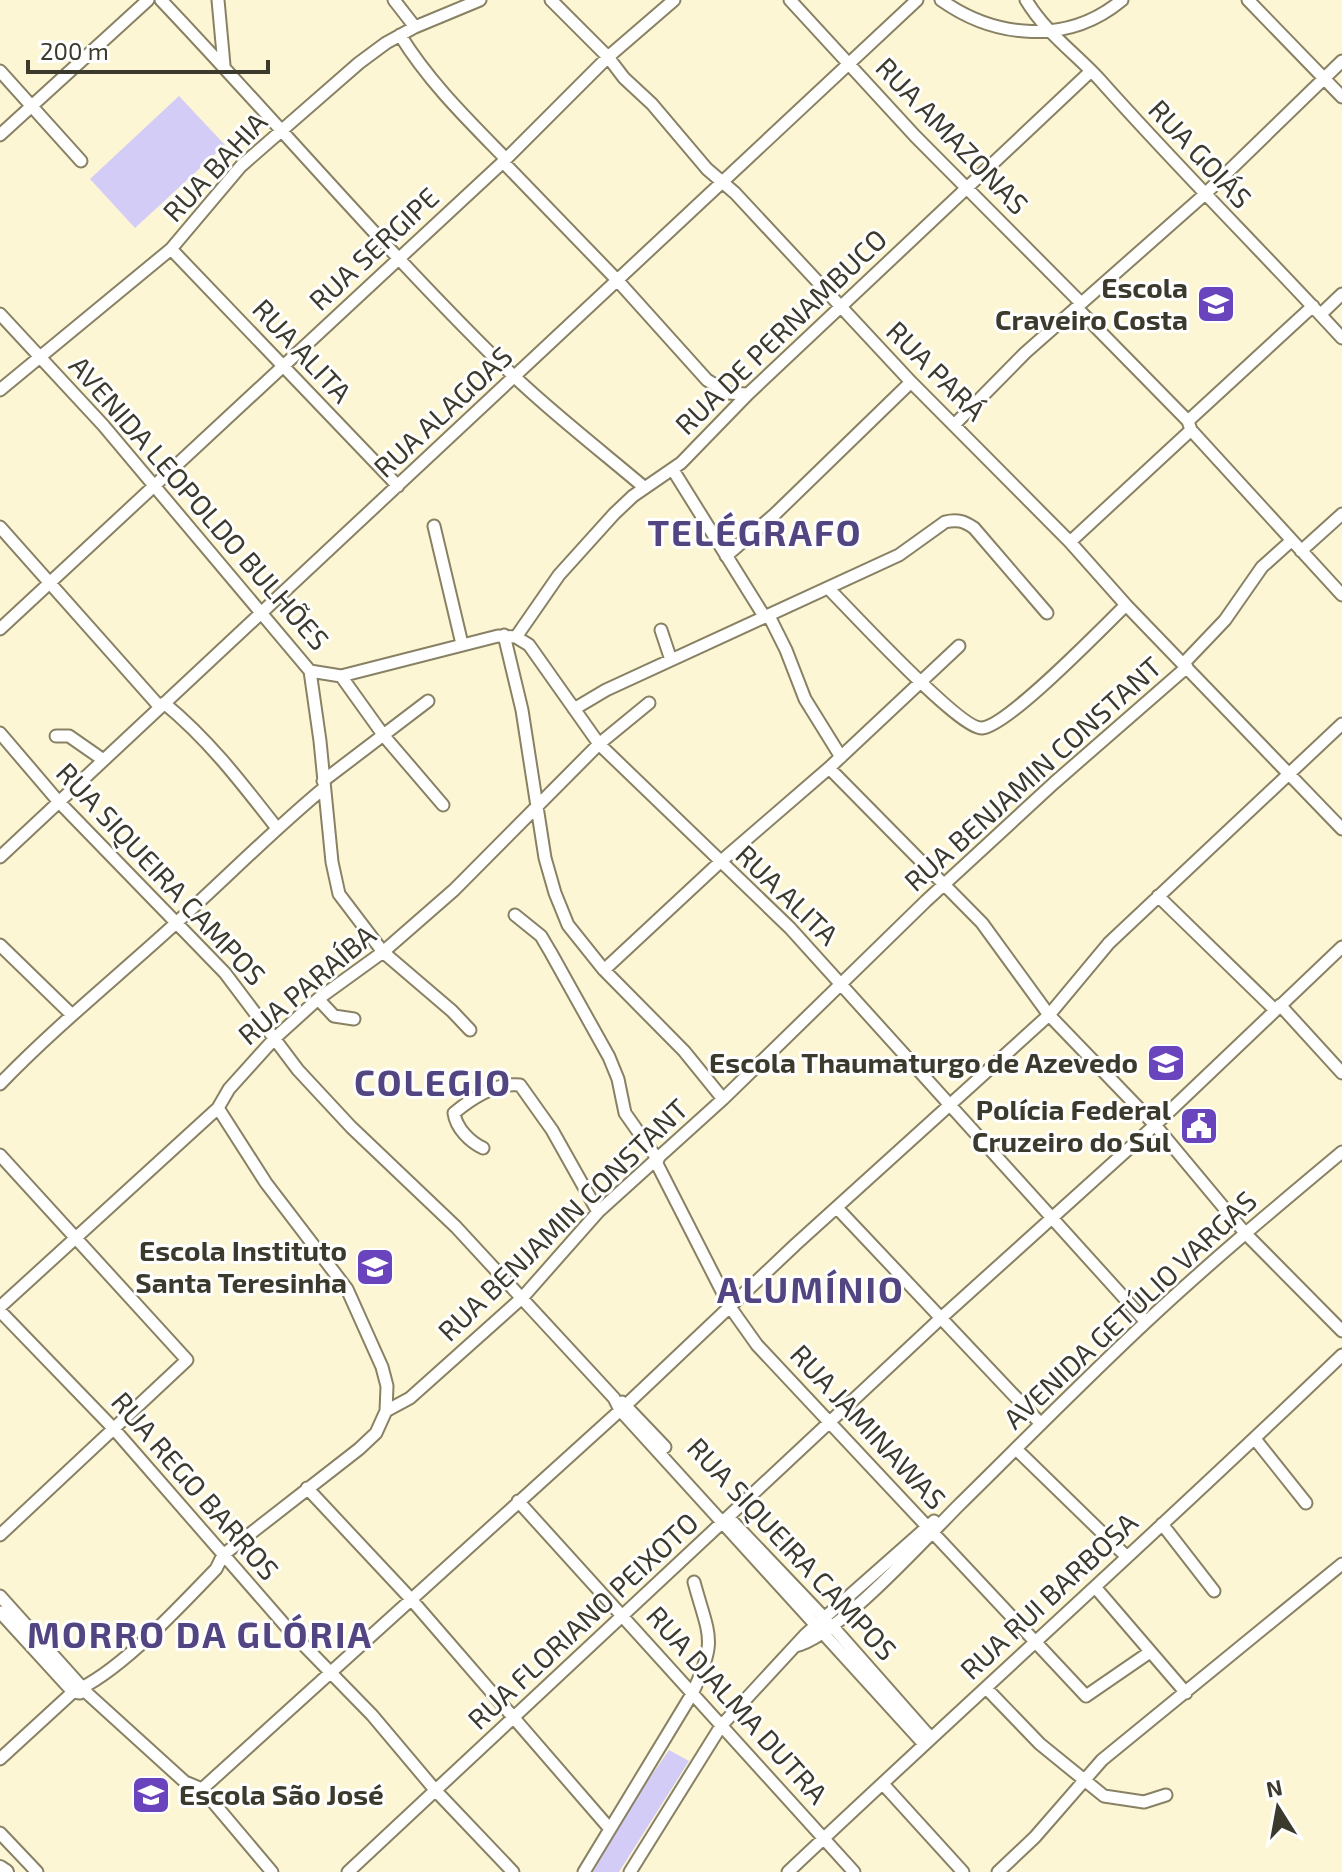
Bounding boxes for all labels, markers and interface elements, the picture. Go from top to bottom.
scale bar [28,24,268,74]
text: 200 m [40,36,109,65]
street label: RUA AMAZONAS [869,50,1036,221]
street label: RUA GOIÁS [1142,92,1259,214]
street label: RUA BAHIA [155,104,274,228]
street label: RUA SERGIPE [302,180,445,317]
street label: RUA DE PERNAMBUCO [667,221,893,441]
place label: Escola Craveiro Costa [995,270,1188,336]
school or university icon: Escola Craveiro Costa [1195,283,1237,325]
street label: RUA ALITA [246,291,360,410]
street label: RUA PARÁ [880,314,994,427]
street label: RUA ALAGOAS [366,339,518,484]
street label: AVENIDA LEOPOLDO BULHÕES [63,348,337,656]
district label: TELÉGRAFO [647,510,863,553]
street label: RUA BENJAMIN CONSTANT [897,649,1168,898]
street label: RUA SIQUEIRA CAMPOS [50,755,274,991]
street label: RUA ALITA [729,837,846,952]
street label: RUA PARAÍBA [231,917,382,1051]
school or university icon: Escola Thaumaturgo de Azevedo [1145,1042,1187,1084]
place label: Escola Thaumaturgo de Azevedo [709,1045,1138,1079]
district label: COLEGIO [354,1060,512,1103]
street label: RUA BENJAMIN CONSTANT [430,1091,694,1348]
place label: Polícia Federal Cruzeiro do Sul [972,1092,1172,1158]
public building icon: Polícia Federal Cruzeiro do Sul [1178,1105,1220,1147]
street label: AVENIDA GETÚLIO VARGAS [996,1183,1263,1435]
place label: Escola Instituto Santa Teresinha [135,1233,347,1299]
school or university icon: Escola Instituto Santa Teresinha [354,1246,396,1288]
district label: ALUMÍNIO [717,1267,905,1310]
street label: RUA JAMINAWAS [784,1337,954,1516]
street label: RUA REGO BARROS [105,1384,287,1586]
street label: RUA SIQUEIRA CAMPOS [681,1430,905,1666]
street label: RUA RUI BARBOSA [953,1504,1144,1686]
street label: RUA FLORIANO PEIXOTO [460,1505,704,1736]
street label: RUA DJALMA DUTRA [640,1599,836,1811]
district label: MORRO DA GLÓRIA [27,1612,373,1655]
north arrow [1238,1768,1318,1848]
text: N [1264,1773,1284,1802]
school or university icon: Escola São José [130,1774,172,1816]
place label: Escola São José [179,1777,384,1811]

